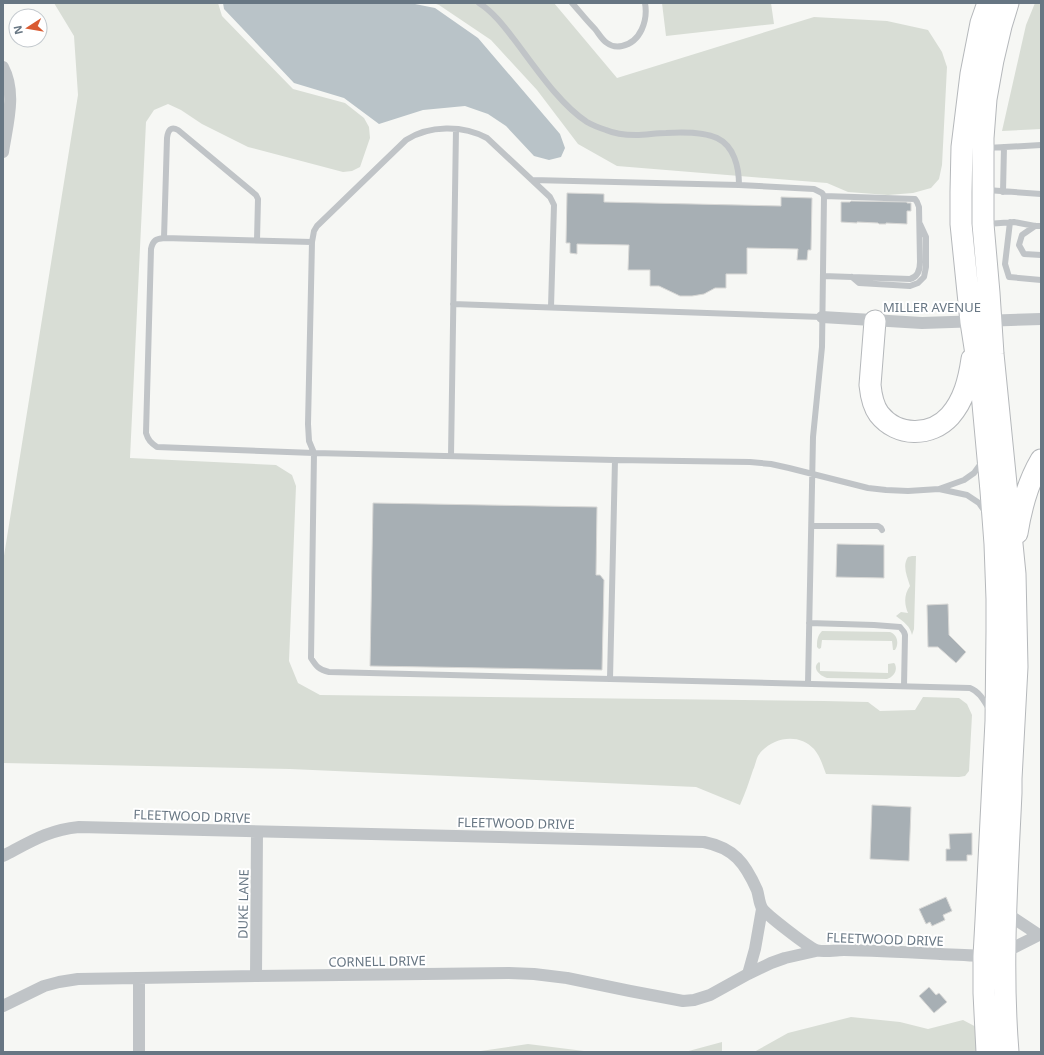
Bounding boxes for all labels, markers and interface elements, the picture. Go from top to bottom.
north arrow [8,8,48,48]
text: N [9,24,26,36]
street label: MILLER AVENUE [883,298,981,316]
street label: FLEETWOOD DRIVE [133,805,251,827]
street label: FLEETWOOD DRIVE [457,813,575,833]
street label: DUKE LANE [233,869,253,939]
street label: FLEETWOOD DRIVE [826,928,944,950]
street label: CORNELL DRIVE [328,951,426,971]

